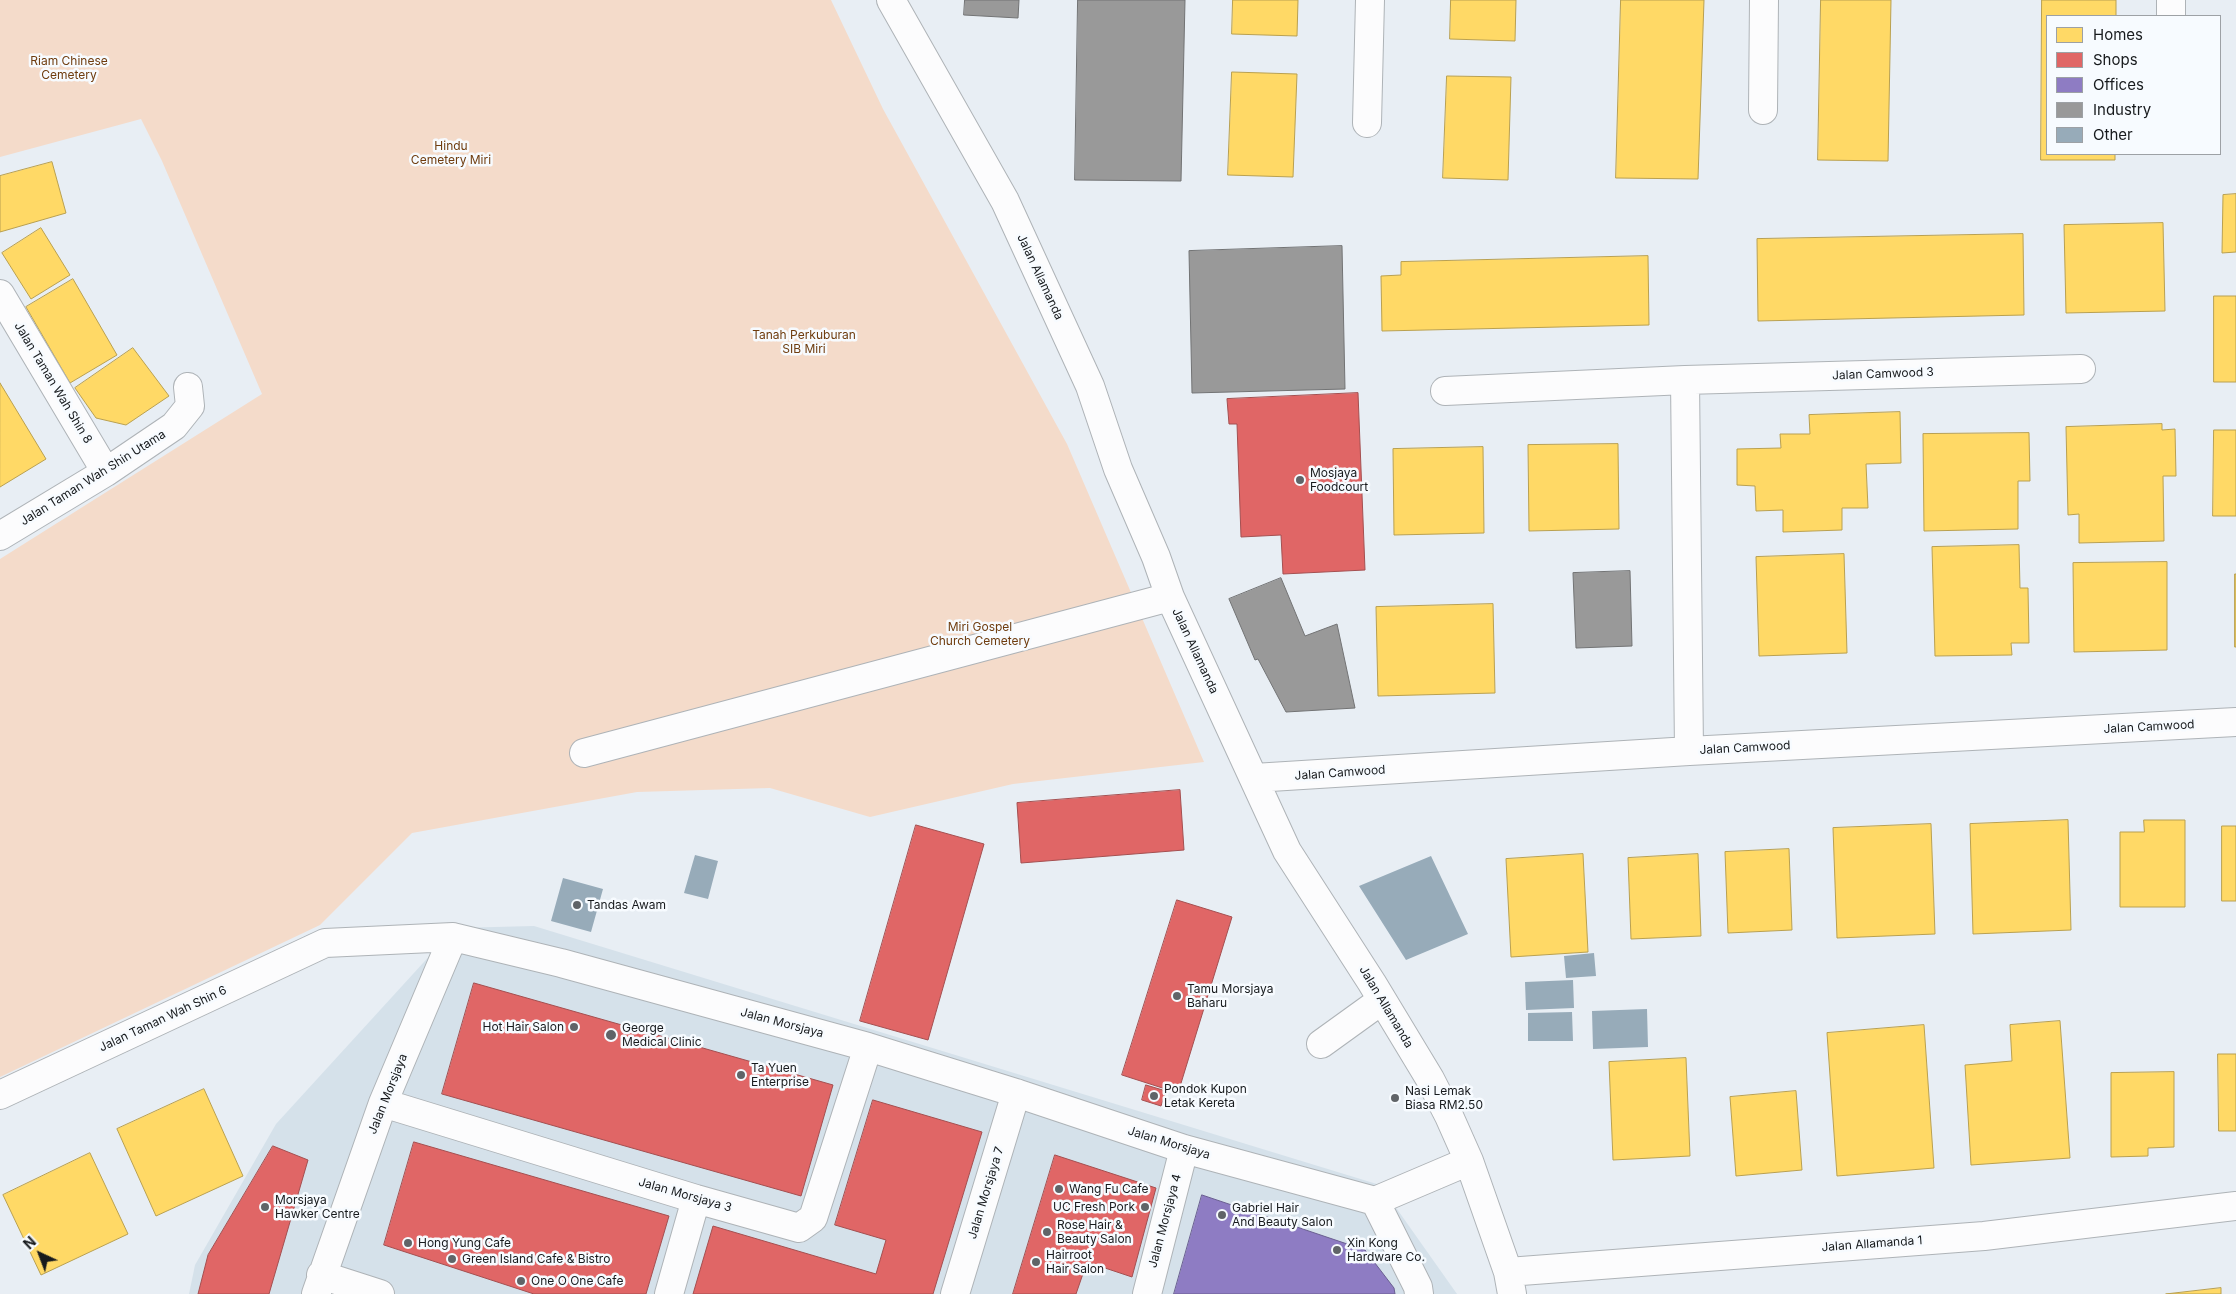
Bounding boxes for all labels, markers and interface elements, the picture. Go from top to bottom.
legend [2046,15,2221,155]
text: Homes [2093,25,2143,44]
text: Shops [2093,50,2138,69]
park label: Riam Chinese Cemetery [30,54,108,82]
text: Offices [2093,75,2144,94]
text: Industry [2093,100,2151,119]
text: Other [2093,125,2133,144]
park label: Hindu Cemetery Miri [411,139,491,167]
street label: Jalan Allamanda [1014,232,1066,322]
street label: Jalan Taman Wah Shin 8 [11,320,95,446]
park label: Tanah Perkuburan SIB Miri [752,328,856,356]
street label: Jalan Camwood 3 [1832,365,1934,383]
street label: Jalan Taman Wah Shin Utama [18,427,168,529]
place label: Mosjaya Foodcourt [1310,466,1368,494]
marker: Mosjaya Foodcourt [1294,474,1306,486]
street label: Jalan Allamanda [1169,606,1221,696]
park label: Miri Gospel Church Cemetery [930,620,1030,648]
street label: Jalan Camwood [2103,717,2195,737]
street label: Jalan Camwood [1699,738,1791,758]
street label: Jalan Camwood [1294,763,1386,783]
place label: Tandas Awam [587,898,666,912]
marker: Tandas Awam [571,899,583,911]
street label: Jalan Allamanda [1356,963,1416,1051]
place label: Tamu Morsjaya Baharu [1187,982,1273,1010]
street label: Jalan Taman Wah Shin 6 [97,983,229,1055]
marker: Tamu Morsjaya Baharu [1171,990,1183,1002]
street label: Jalan Morsjaya [739,1005,825,1041]
place label: Hot Hair Salon [483,1020,564,1034]
marker: Hot Hair Salon [568,1021,580,1033]
place label: George Medical Clinic [622,1021,702,1049]
marker: George Medical Clinic [604,1028,618,1042]
street label: Jalan Morsjaya [365,1052,411,1136]
place label: Ta Yuen Enterprise [751,1061,809,1089]
marker: Ta Yuen Enterprise [735,1069,747,1081]
place label: Pondok Kupon Letak Kereta [1164,1082,1247,1110]
place label: Nasi Lemak Biasa RM2.50 [1405,1084,1483,1112]
marker: Pondok Kupon Letak Kereta [1148,1090,1160,1102]
marker: Nasi Lemak Biasa RM2.50 [1389,1092,1401,1104]
street label: Jalan Morsjaya [1126,1124,1212,1162]
street label: Jalan Morsjaya 7 [965,1145,1007,1241]
street label: Jalan Morsjaya 4 [1146,1172,1184,1270]
street label: Jalan Morsjaya 3 [637,1175,733,1215]
place label: Wang Fu Cafe [1069,1182,1149,1196]
marker: Wang Fu Cafe [1053,1183,1065,1195]
place label: Morsjaya Hawker Centre [275,1193,360,1221]
place label: UC Fresh Pork [1053,1200,1135,1214]
marker: Morsjaya Hawker Centre [259,1201,271,1213]
marker: UC Fresh Pork [1139,1201,1151,1213]
place label: Gabriel Hair And Beauty Salon [1232,1201,1333,1229]
marker: Gabriel Hair And Beauty Salon [1216,1209,1228,1221]
place label: Rose Hair & Beauty Salon [1057,1218,1132,1246]
marker: Rose Hair & Beauty Salon [1041,1226,1053,1238]
north arrow [15,1229,65,1279]
text: N [20,1233,39,1253]
street label: Jalan Allamanda 1 [1821,1233,1923,1255]
place label: Hong Yung Cafe [418,1236,511,1250]
place label: Xin Kong Hardware Co. [1347,1236,1425,1264]
marker: Hong Yung Cafe [402,1237,414,1249]
marker: Xin Kong Hardware Co. [1331,1244,1343,1256]
place label: Hairroot Hair Salon [1046,1248,1104,1276]
place label: Green Island Cafe & Bistro [462,1252,610,1266]
marker: Green Island Cafe & Bistro [446,1253,458,1265]
marker: Hairroot Hair Salon [1030,1256,1042,1268]
place label: One O One Cafe [531,1274,623,1288]
marker: One O One Cafe [515,1275,527,1287]

